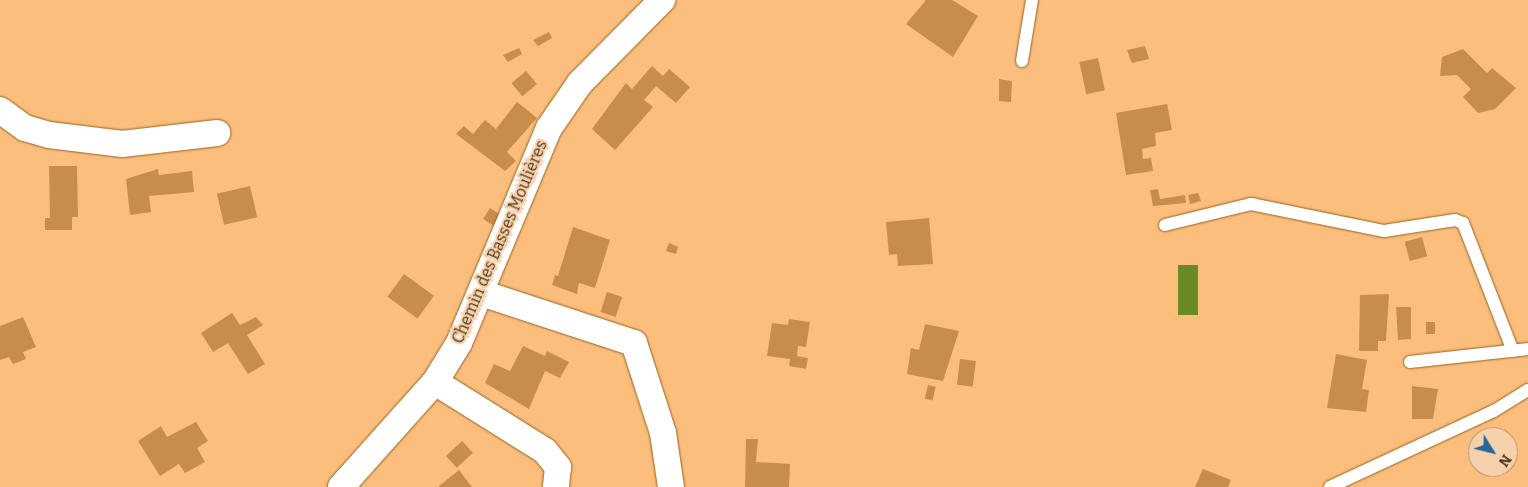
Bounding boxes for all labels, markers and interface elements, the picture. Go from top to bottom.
street label: Chemin des Basses Moulières [448,137,552,347]
north arrow [1468,427,1518,477]
text: N [1495,451,1515,470]

